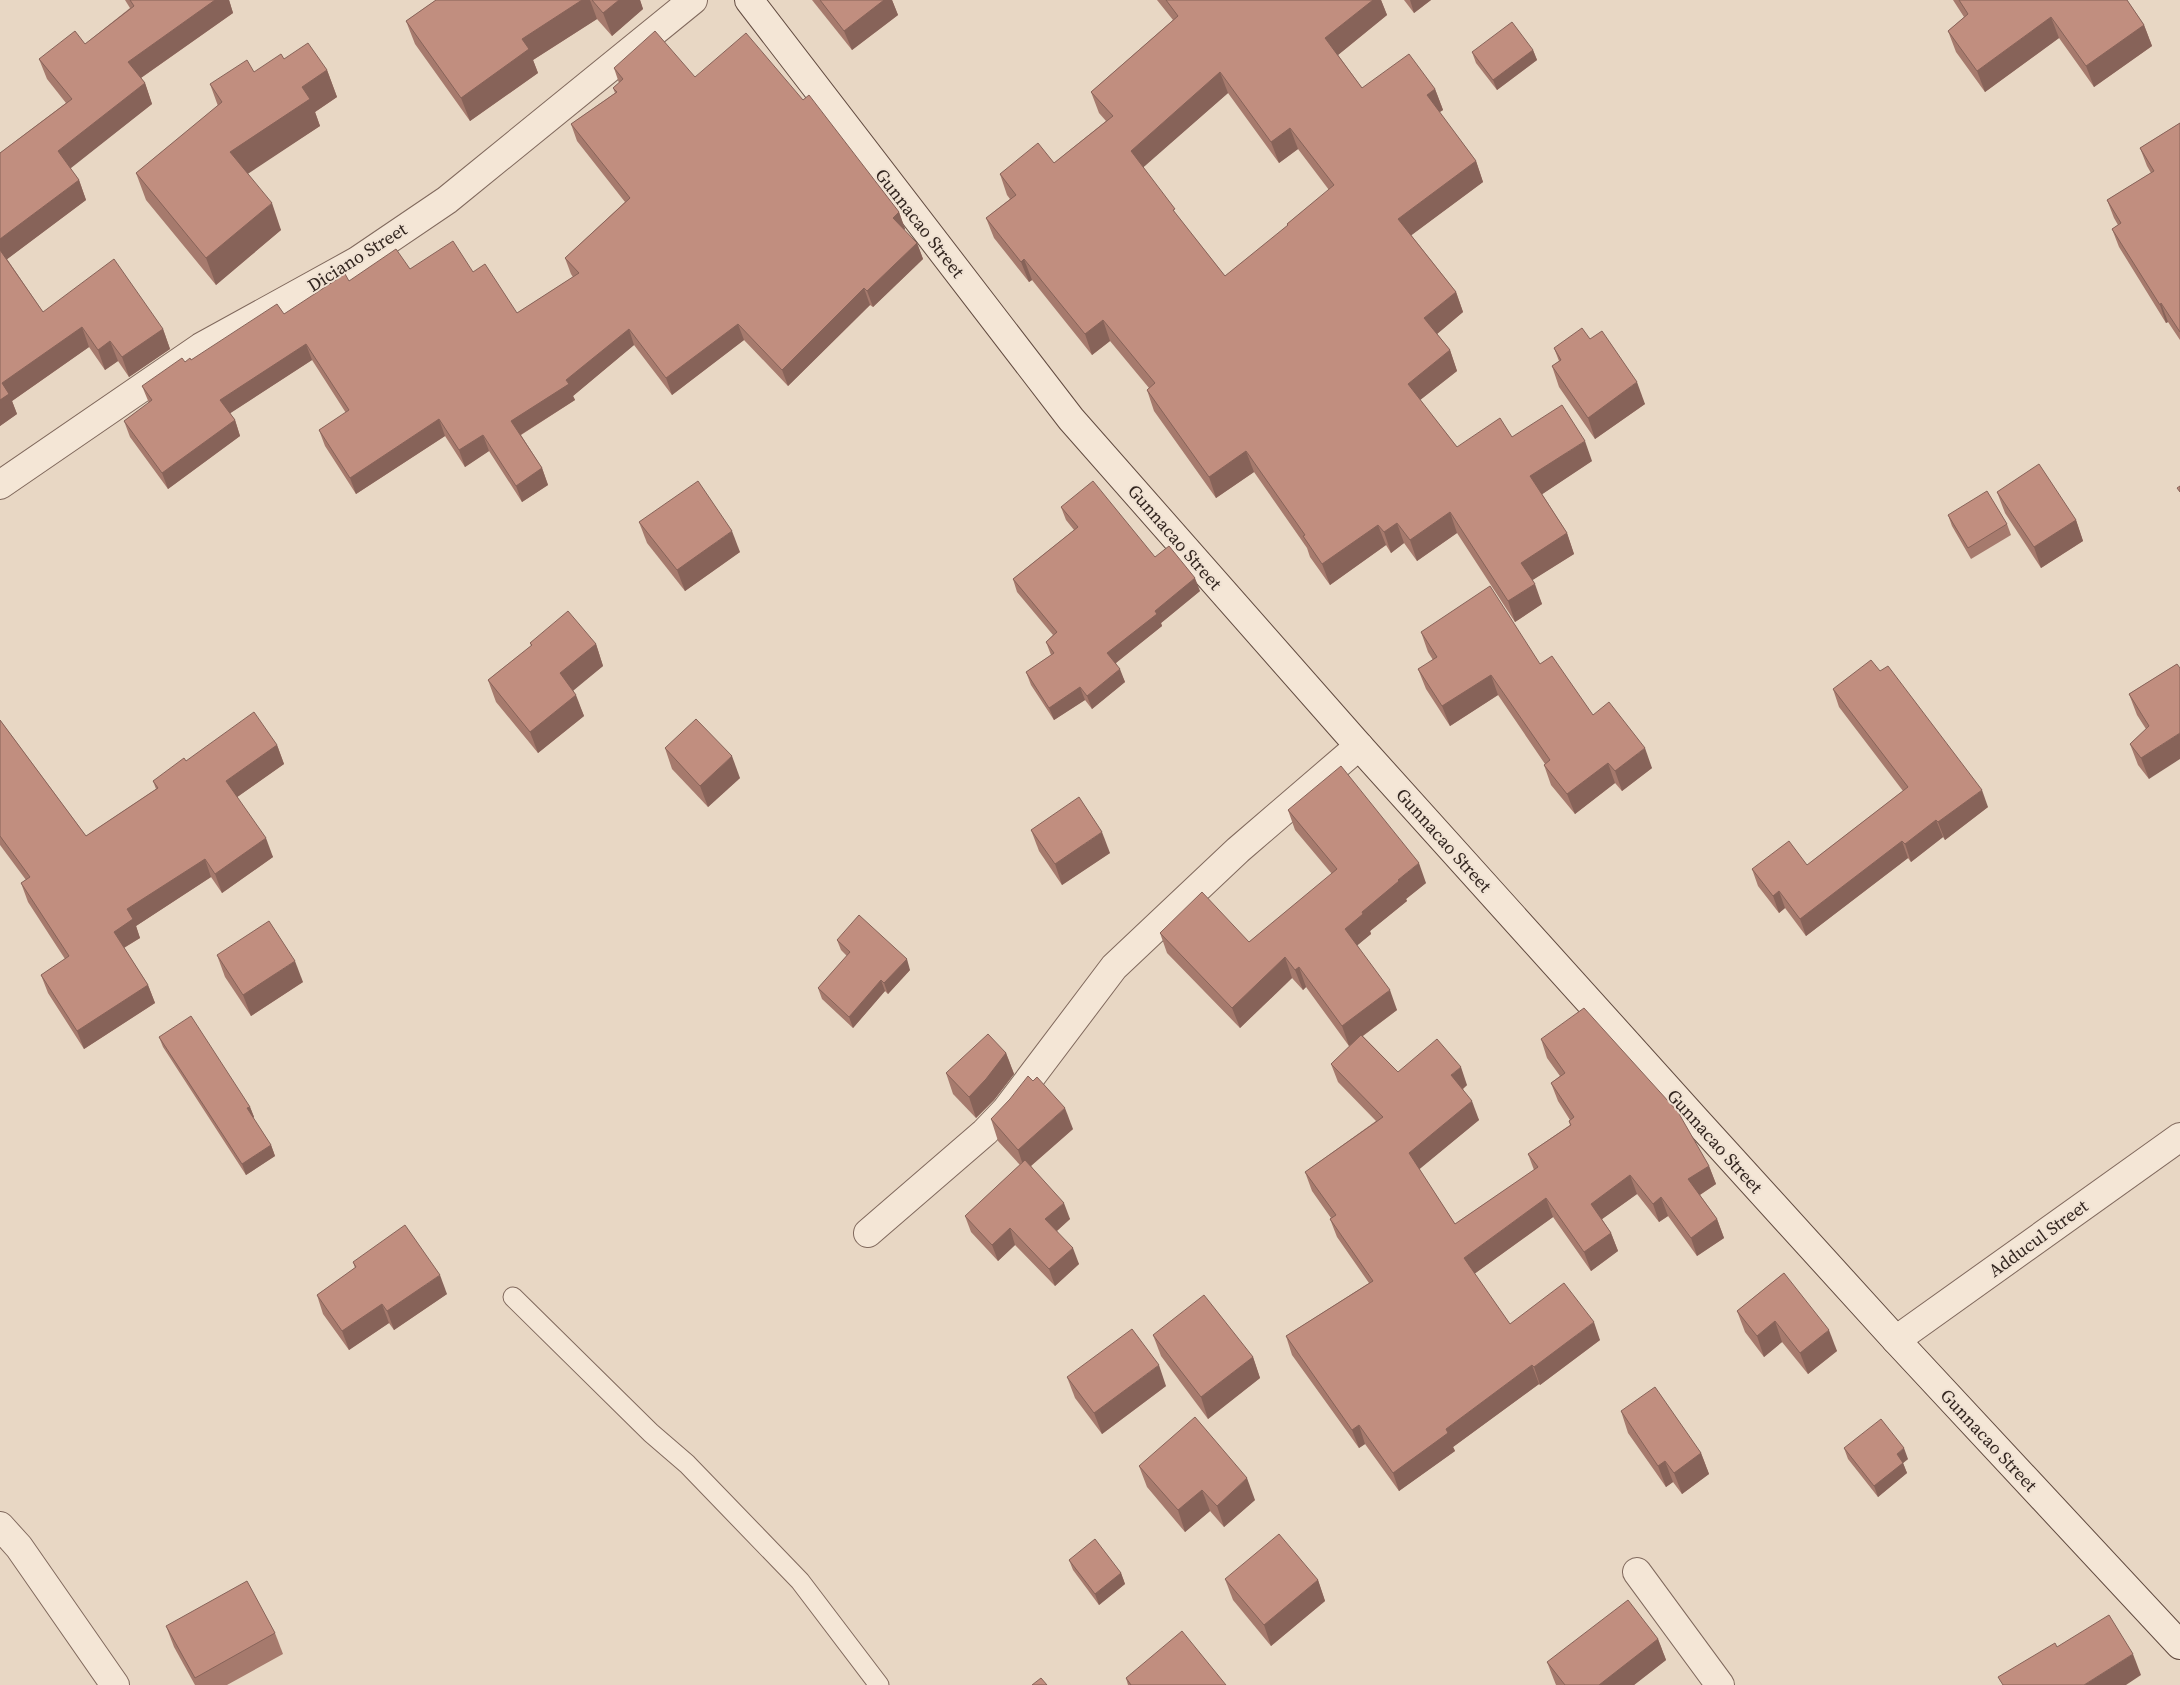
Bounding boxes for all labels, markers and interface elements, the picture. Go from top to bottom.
street label: Gunnacao Street [869,163,971,283]
street label: Diciano Street [303,216,412,298]
street label: Gunnacao Street [1122,479,1228,595]
street label: Gunnacao Street [1390,782,1498,898]
street label: Gunnacao Street [1661,1083,1769,1199]
street label: Adducul Street [1983,1193,2093,1283]
street label: Gunnacao Street [1935,1383,2043,1497]

